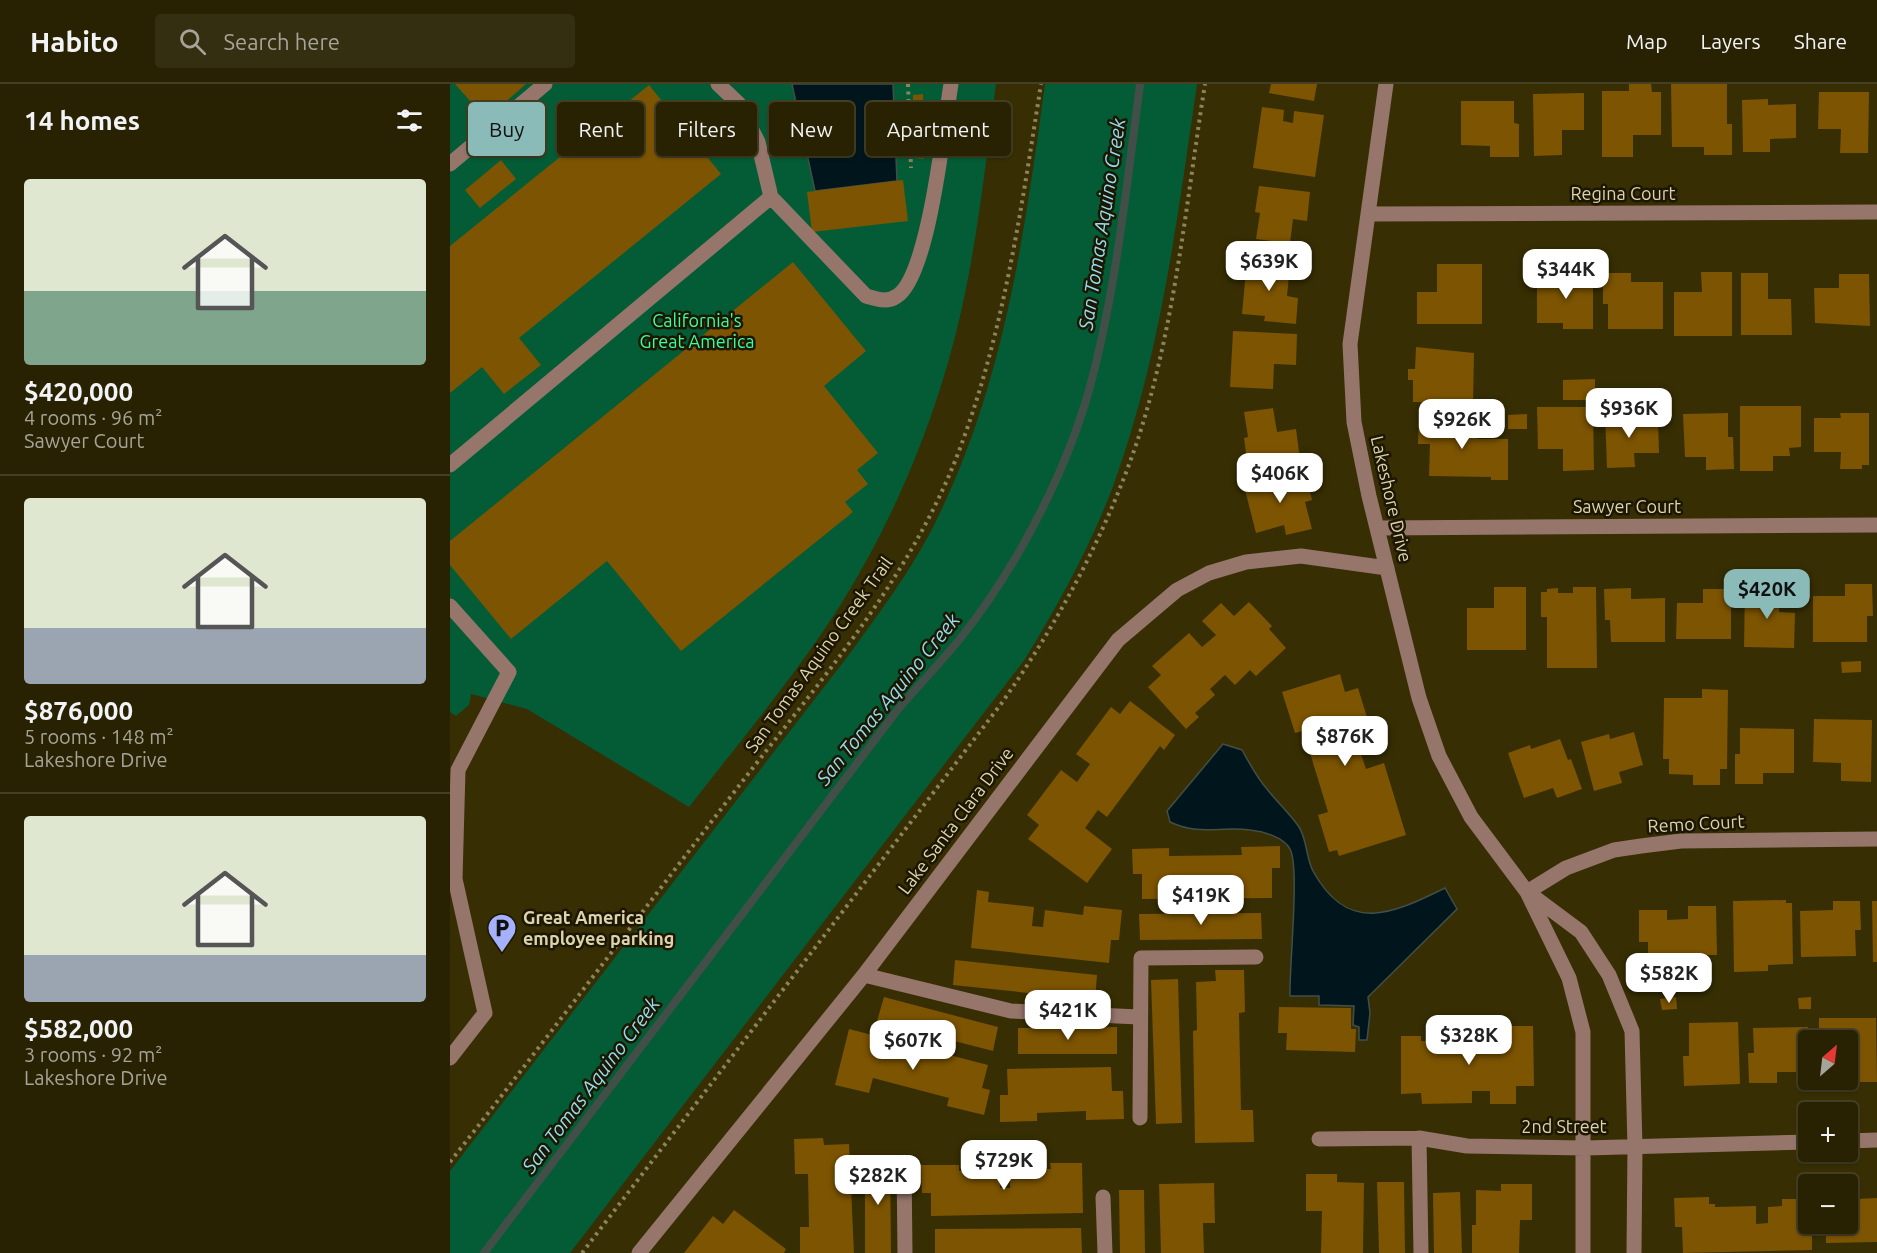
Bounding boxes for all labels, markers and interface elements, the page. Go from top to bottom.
search box [155,14,575,68]
icon: search [176,25,209,58]
text: Habito [30,26,119,57]
text: Search here [224,29,340,54]
text: Map [1626,29,1667,53]
text: Layers [1700,29,1761,53]
text: Share [1794,29,1847,53]
chip: Buy [468,102,545,156]
chip: Rent [557,102,644,156]
chip: Filters [656,102,757,156]
chip: New [769,102,854,156]
chip: Apartment [866,102,1011,156]
icon: filters [393,104,426,137]
text: 14 homes [24,106,140,135]
water label: San Tomas Aquino Creek [1073,116,1130,333]
street label: Regina Court [1570,183,1676,203]
icon: home [171,218,279,326]
pin: $639K [1227,241,1311,292]
text: $639K [1240,249,1298,272]
pin: $344K [1524,249,1608,300]
text: $344K [1537,257,1595,280]
park label: California's Great America [639,310,755,351]
text: $420,000 [24,377,133,406]
pin: $936K [1587,388,1671,439]
text: $936K [1600,396,1658,419]
pin: $926K [1420,399,1504,450]
text: 4 rooms · 96 m² [24,406,162,429]
text: $926K [1433,407,1491,430]
text: Sawyer Court [24,429,144,452]
street label: Lakeshore Drive [1368,434,1416,564]
pin: $406K [1238,453,1322,504]
text: $406K [1251,461,1309,484]
street label: Sawyer Court [1573,496,1681,516]
icon: home [171,537,279,645]
street label: San Tomas Aquino Creek Trail [741,553,897,757]
pin: $420K [1725,569,1809,620]
text: $420K [1738,577,1796,600]
water label: San Tomas Aquino Creek [811,608,965,790]
text: $876,000 [24,696,133,725]
pin: $876K [1303,716,1387,767]
text: $876K [1316,724,1374,747]
text: 5 rooms · 148 m² [24,725,174,748]
street label: Lake Santa Clara Drive [894,743,1017,898]
text: Lakeshore Drive [24,748,168,771]
street label: Remo Court [1647,810,1745,836]
icon: home [171,855,279,963]
pin: $419K [1159,875,1243,926]
text: $419K [1172,883,1230,906]
place label: Great America employee parking [523,907,674,948]
parking icon: Great America employee parking [486,912,518,954]
pin: $582K [1627,953,1711,1004]
text: $582K [1640,961,1698,984]
pin: $421K [1026,990,1110,1041]
water label: San Tomas Aquino Creek [516,992,665,1178]
text: $421K [1039,998,1097,1021]
text: $582,000 [24,1014,133,1043]
pin: $328K [1427,1015,1511,1066]
pin: $607K [871,1020,955,1071]
text: $328K [1440,1023,1498,1046]
text: $607K [884,1028,942,1051]
north arrow [1798,1030,1858,1090]
map controls [1798,1030,1858,1234]
text: 3 rooms · 92 m² [24,1043,162,1066]
text: Lakeshore Drive [24,1066,168,1089]
button: + [1798,1102,1858,1162]
street label: 2nd Street [1521,1116,1607,1136]
pin: $729K [962,1140,1046,1191]
text: $729K [975,1148,1033,1171]
pin: $282K [836,1155,920,1206]
text: $282K [849,1163,907,1186]
button: − [1798,1174,1858,1234]

